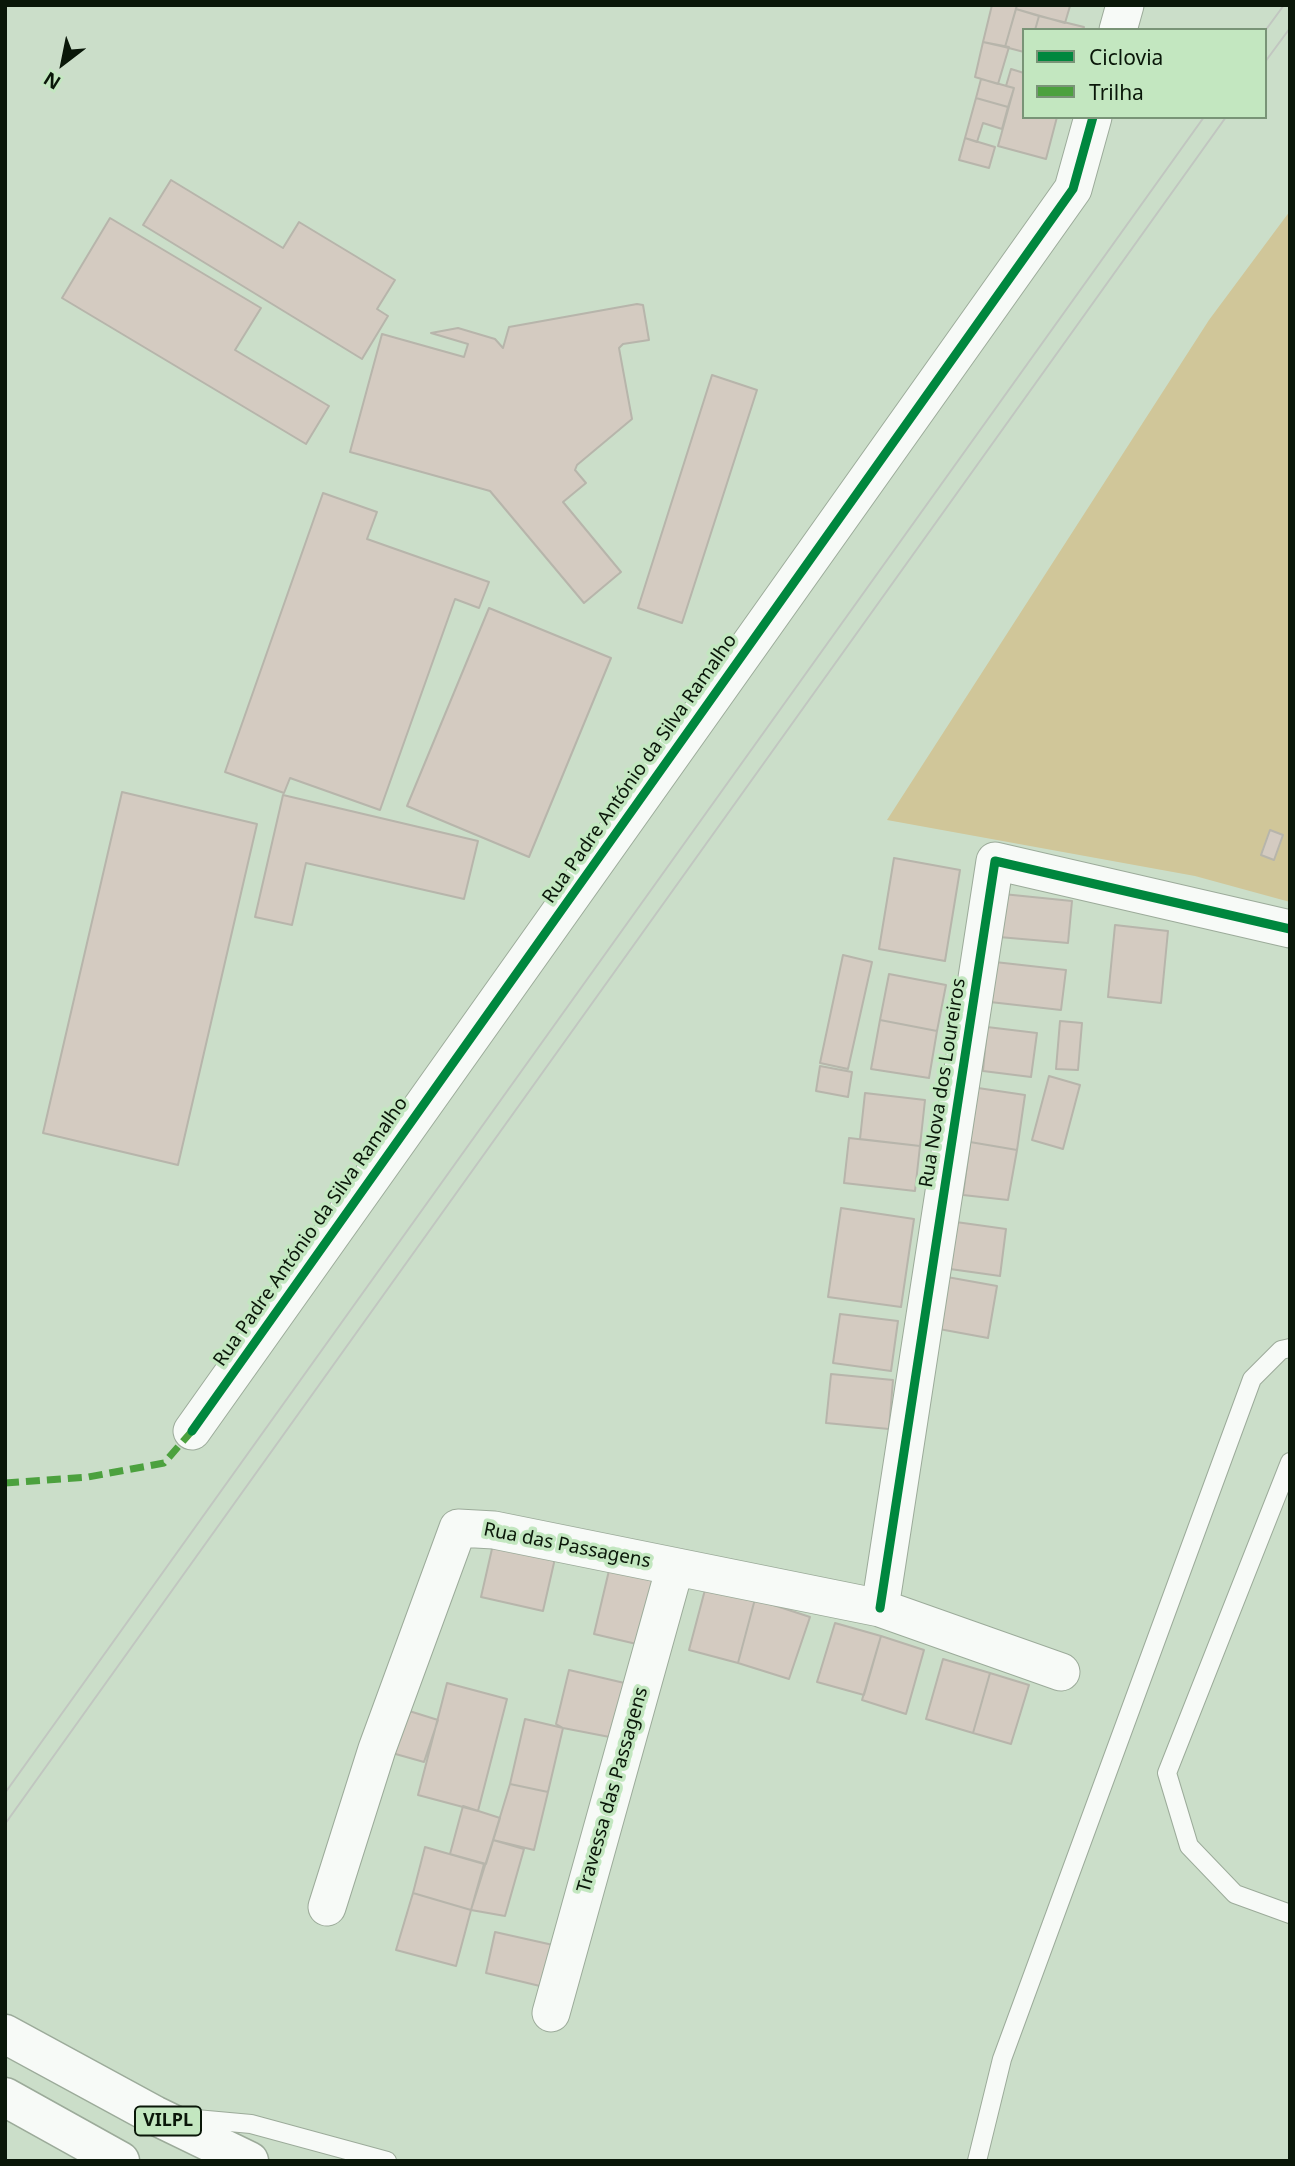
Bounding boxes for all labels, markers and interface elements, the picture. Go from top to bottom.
north arrow [28,28,98,98]
legend [1022,28,1267,119]
text: Ciclovia [1089,43,1163,71]
text: N [38,66,65,96]
text: Trilha [1089,78,1144,106]
street label: Rua Padre António da Silva Ramalho [538,630,742,908]
street label: Rua Nova dos Loureiros [915,977,971,1189]
street label: Rua Padre António da Silva Ramalho [209,1093,413,1371]
street label: Rua das Passagens [481,1519,653,1573]
street label: Travessa das Passagens [573,1685,653,1895]
road number: VILPL [135,2106,201,2136]

